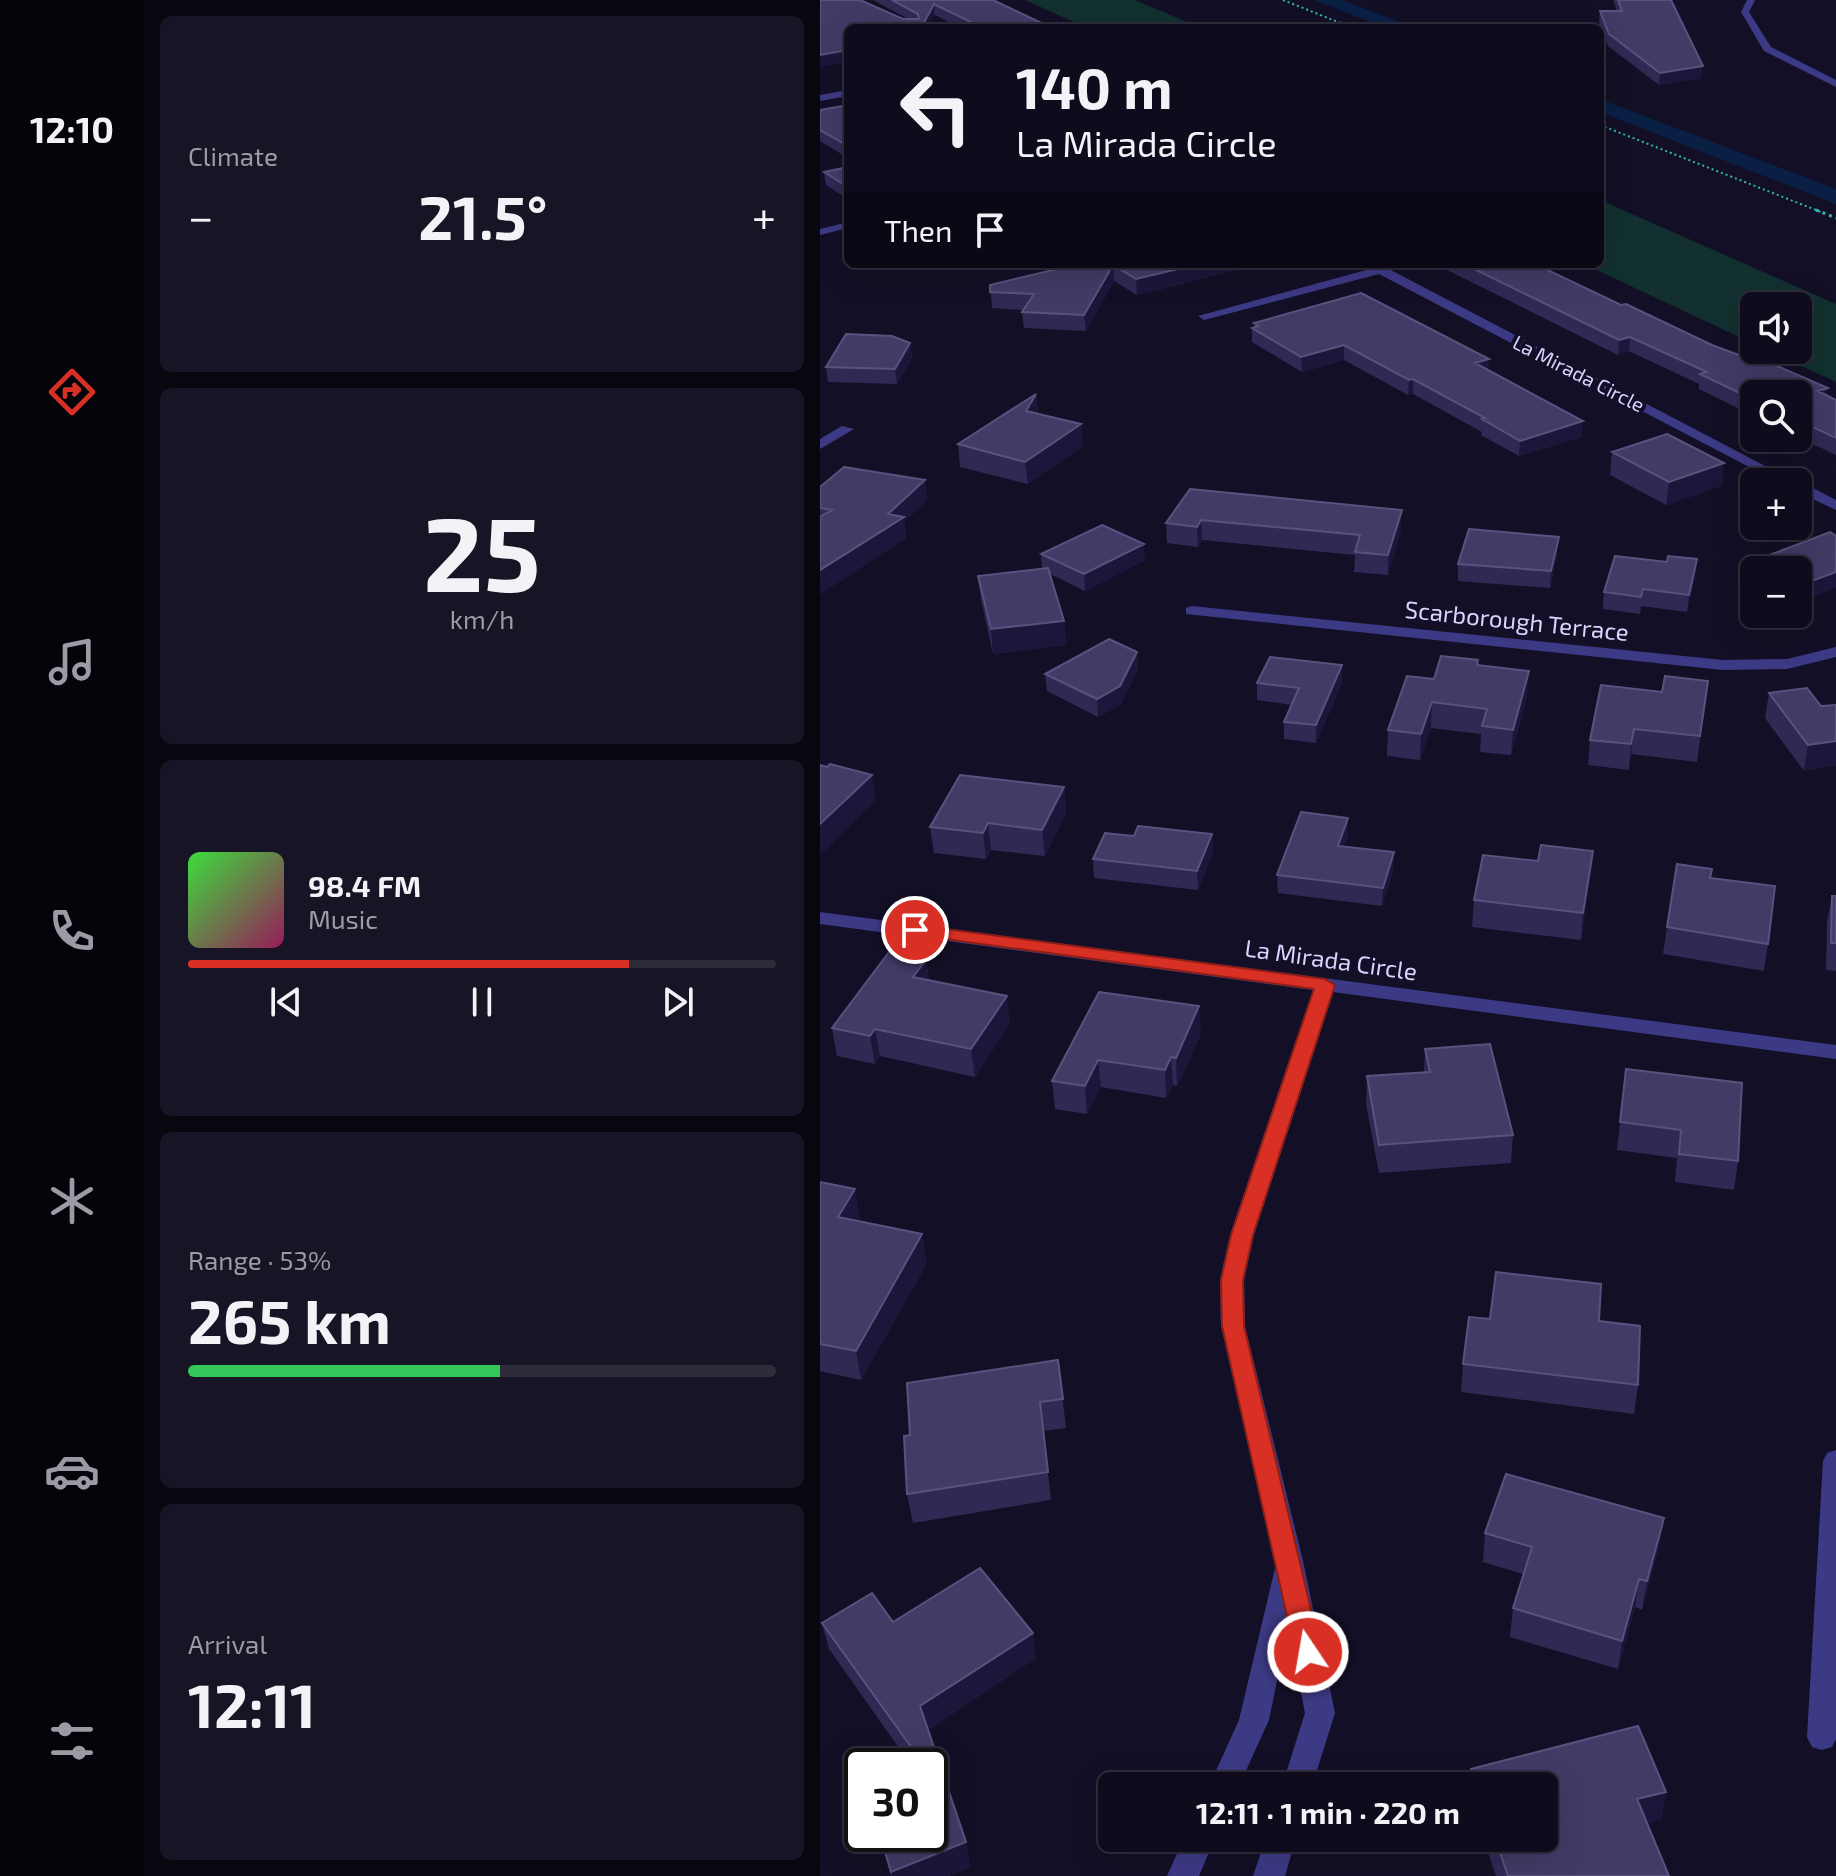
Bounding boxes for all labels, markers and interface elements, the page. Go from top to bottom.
text: 140 m [1016,53,1173,120]
icon: left [884,56,988,160]
text: 12:10 [30,107,114,150]
text: La Mirada Circle [1016,121,1276,164]
text: Climate [188,140,278,171]
text: 21.5° [418,180,547,252]
text: − [188,189,214,242]
text: + [752,189,776,242]
icon: arrive [968,208,1012,252]
text: Then [884,212,952,248]
map controls [1740,292,1812,628]
button: sound [1740,292,1812,364]
street label: La Mirada Circle [1509,329,1649,417]
icon: directions [44,364,100,420]
button: search [1740,380,1812,452]
button: + [1740,468,1812,540]
text: 25 [423,488,541,613]
button: − [1740,556,1812,628]
street label: Scarborough Terrace [1404,594,1630,646]
text: km/h [450,603,514,634]
icon: music [44,634,100,690]
text: 98.4 FM [308,867,421,903]
pin [881,896,949,964]
icon: phone [44,903,100,959]
text: Music [308,903,378,934]
icon: arrive [893,908,937,952]
street label: La Mirada Circle [1243,933,1419,985]
icon: previous [264,980,308,1024]
icon: pause [460,980,504,1024]
icon: next [656,980,700,1024]
icon: climate [44,1173,100,1229]
text: Range · 53% [188,1244,331,1275]
text: 265 km [188,1284,391,1356]
icon: car [44,1443,100,1499]
position arrow [1266,1610,1350,1694]
text: Arrival [188,1628,267,1659]
text: 12:11 [188,1668,316,1740]
icon: filters [44,1713,100,1769]
speed limit sign: 30 [844,1748,948,1852]
text: 12:11 · 1 min · 220 m [1196,1794,1460,1830]

